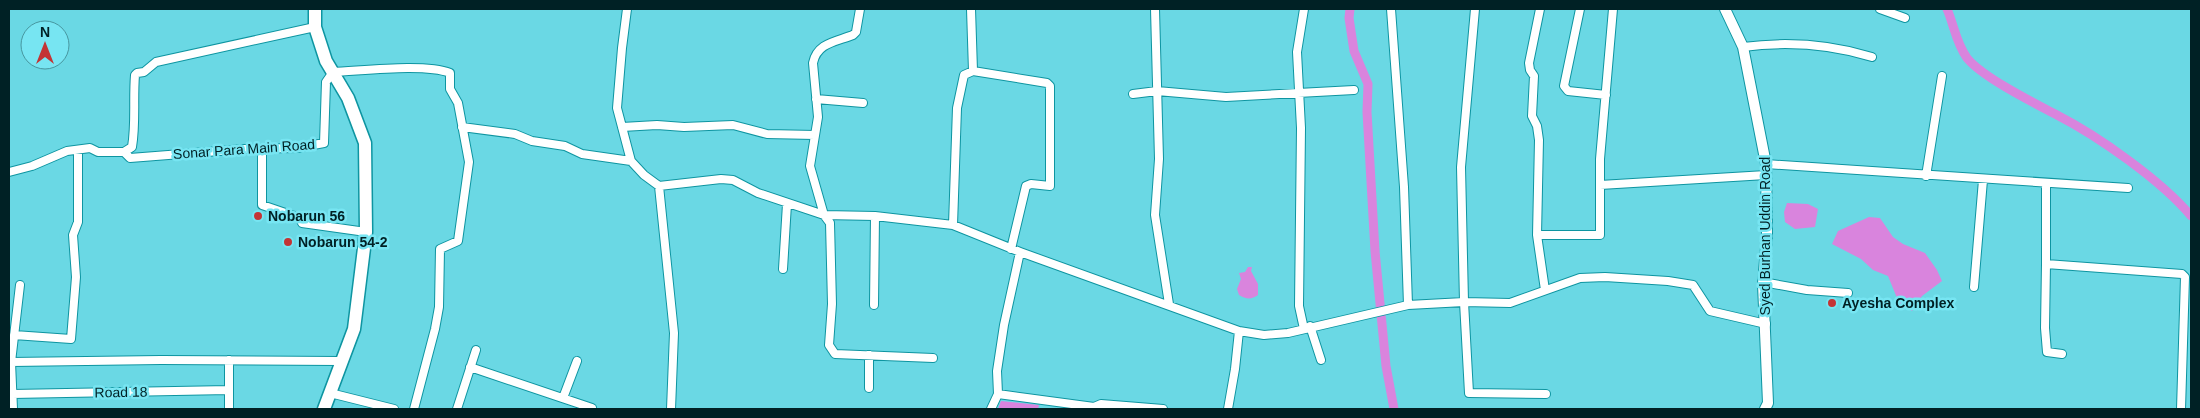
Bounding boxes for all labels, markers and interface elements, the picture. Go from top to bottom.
north arrow [20,20,70,70]
text: N [40,24,50,40]
street label: Sonar Para Main Road [172,136,316,162]
street label: Syed Burhan Uddin Road [1757,157,1773,315]
place label: Nobarun 56 [268,208,345,224]
marker: Nobarun 56 [252,210,264,222]
place label: Nobarun 54-2 [298,234,388,250]
marker: Nobarun 54-2 [282,236,294,248]
place label: Ayesha Complex [1842,295,1955,311]
marker: Ayesha Complex [1826,297,1838,309]
street label: Road 18 [94,384,148,400]

